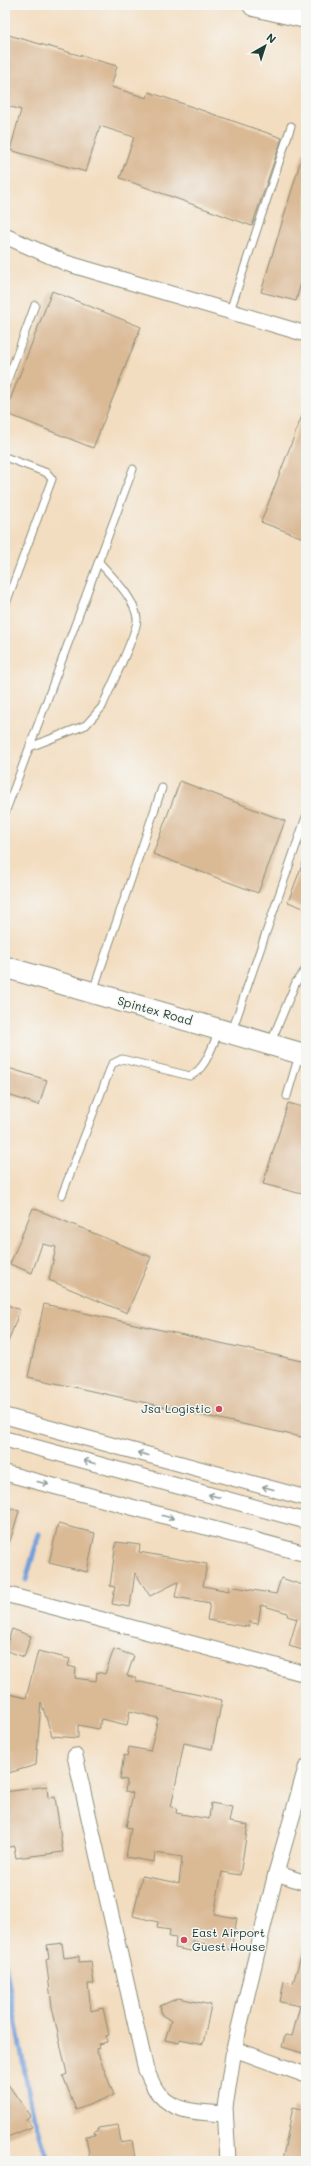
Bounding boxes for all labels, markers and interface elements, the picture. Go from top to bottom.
north arrow [245,26,285,66]
text: N [264,29,280,46]
street label: Spintex Road [116,992,195,1028]
place label: Jsa Logistic [141,1400,211,1416]
marker: Jsa Logistic [214,1404,224,1414]
one-way arrow [137,1450,150,1457]
one-way arrow [83,1458,96,1465]
one-way arrow [36,1480,49,1487]
one-way arrow [262,1484,275,1492]
one-way arrow [208,1492,221,1499]
one-way arrow [161,1514,174,1521]
place label: East Airport Guest House [192,1924,265,1954]
marker: East Airport Guest House [179,1935,189,1945]

